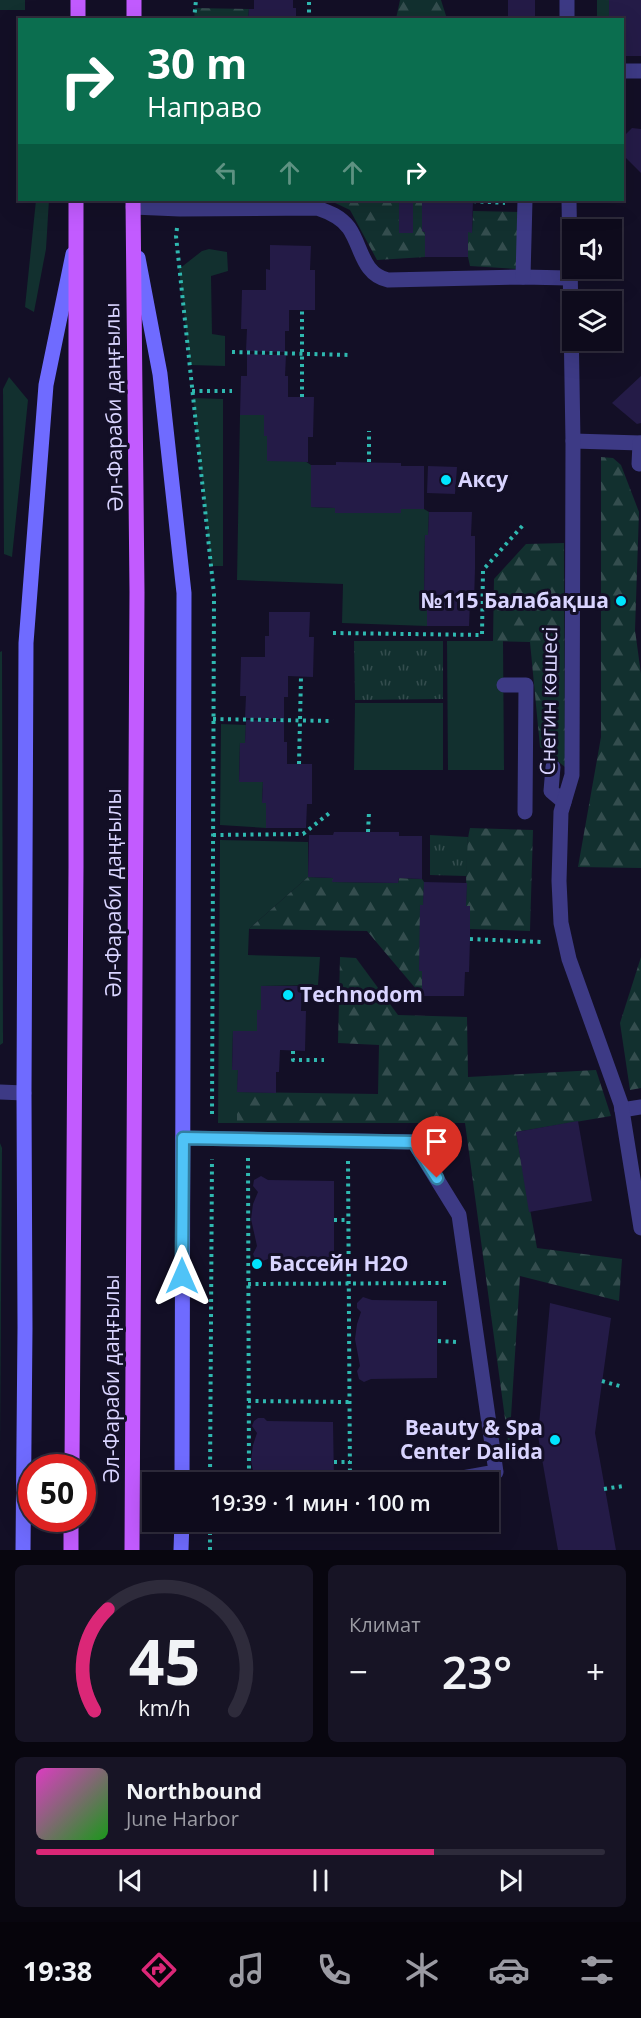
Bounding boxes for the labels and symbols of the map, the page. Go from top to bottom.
street label: Әл-Фараби даңғылы [97,302,129,512]
place label: Аксу [458,465,508,493]
marker: Аксу [439,473,453,487]
place label: №115 Балабақша [421,586,609,614]
marker: №115 Балабақша [614,594,628,608]
street label: Снегин көшесі [533,626,563,776]
street label: Әл-Фараби даңғылы [99,788,127,998]
place label: Technodom [300,980,423,1008]
marker: Technodom [281,988,295,1002]
pin [411,1116,462,1178]
position arrow [150,1244,214,1308]
place label: Бассейн H2O [269,1249,408,1277]
marker: Бассейн H2O [250,1257,264,1271]
street label: Әл-Фараби даңғылы [97,1274,125,1484]
place label: Beauty & Spa Center Dalida [400,1413,543,1465]
marker: Beauty & Spa Center Dalida [548,1433,562,1447]
speed limit sign: 50 [18,1454,96,1532]

